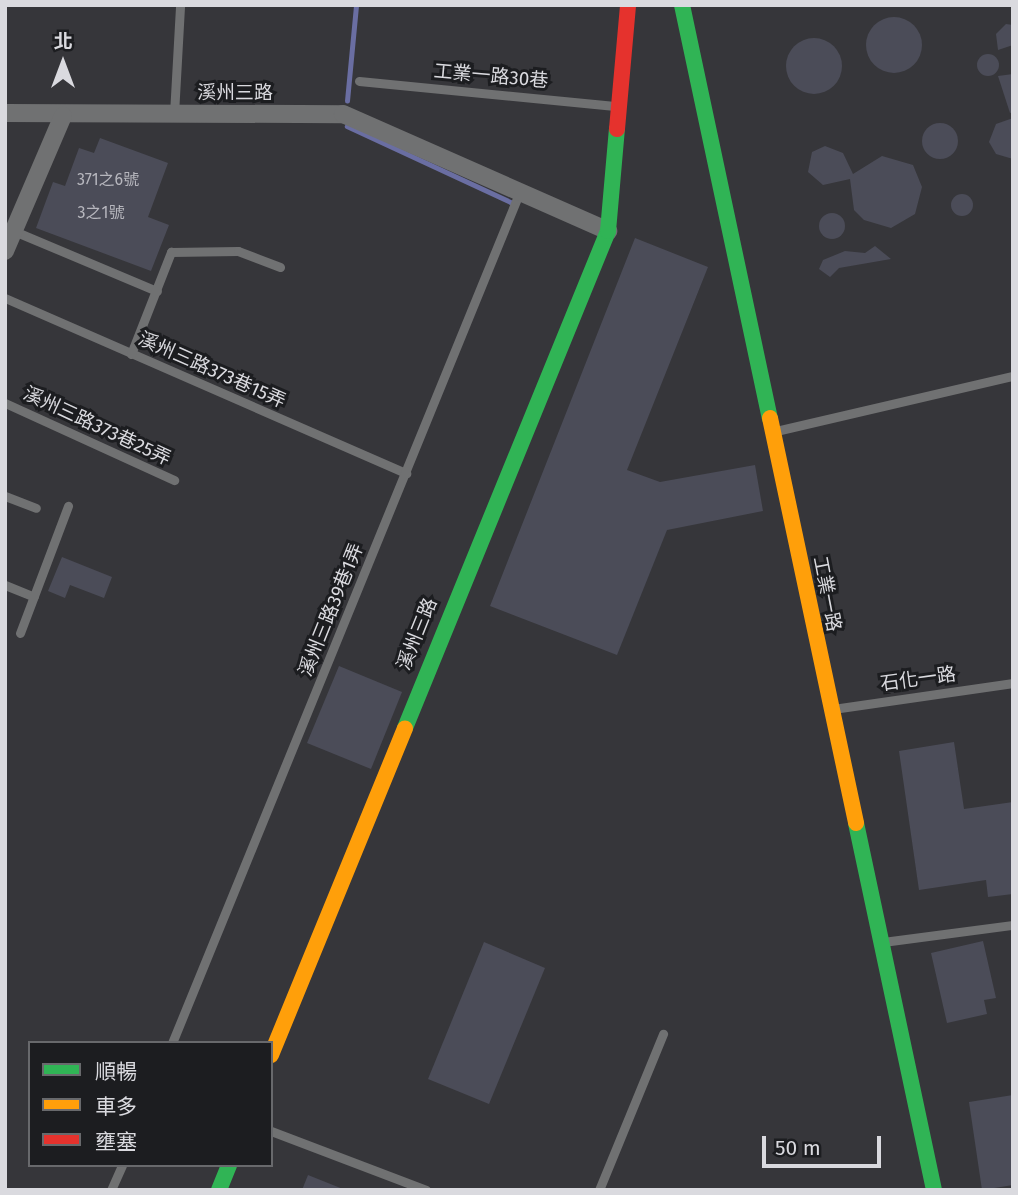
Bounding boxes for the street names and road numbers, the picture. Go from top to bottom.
street label: 工業一路30巷 [433,60,549,92]
street label: 溪州三路 [197,82,273,104]
street label: 溪州三路373巷15弄 [135,327,289,413]
street label: 溪州三路373巷25弄 [20,382,174,470]
street label: 溪州三路39巷1弄 [294,540,368,680]
street label: 工業一路 [809,555,845,633]
street label: 溪州三路 [392,594,442,674]
street label: 石化一路 [879,662,957,696]

